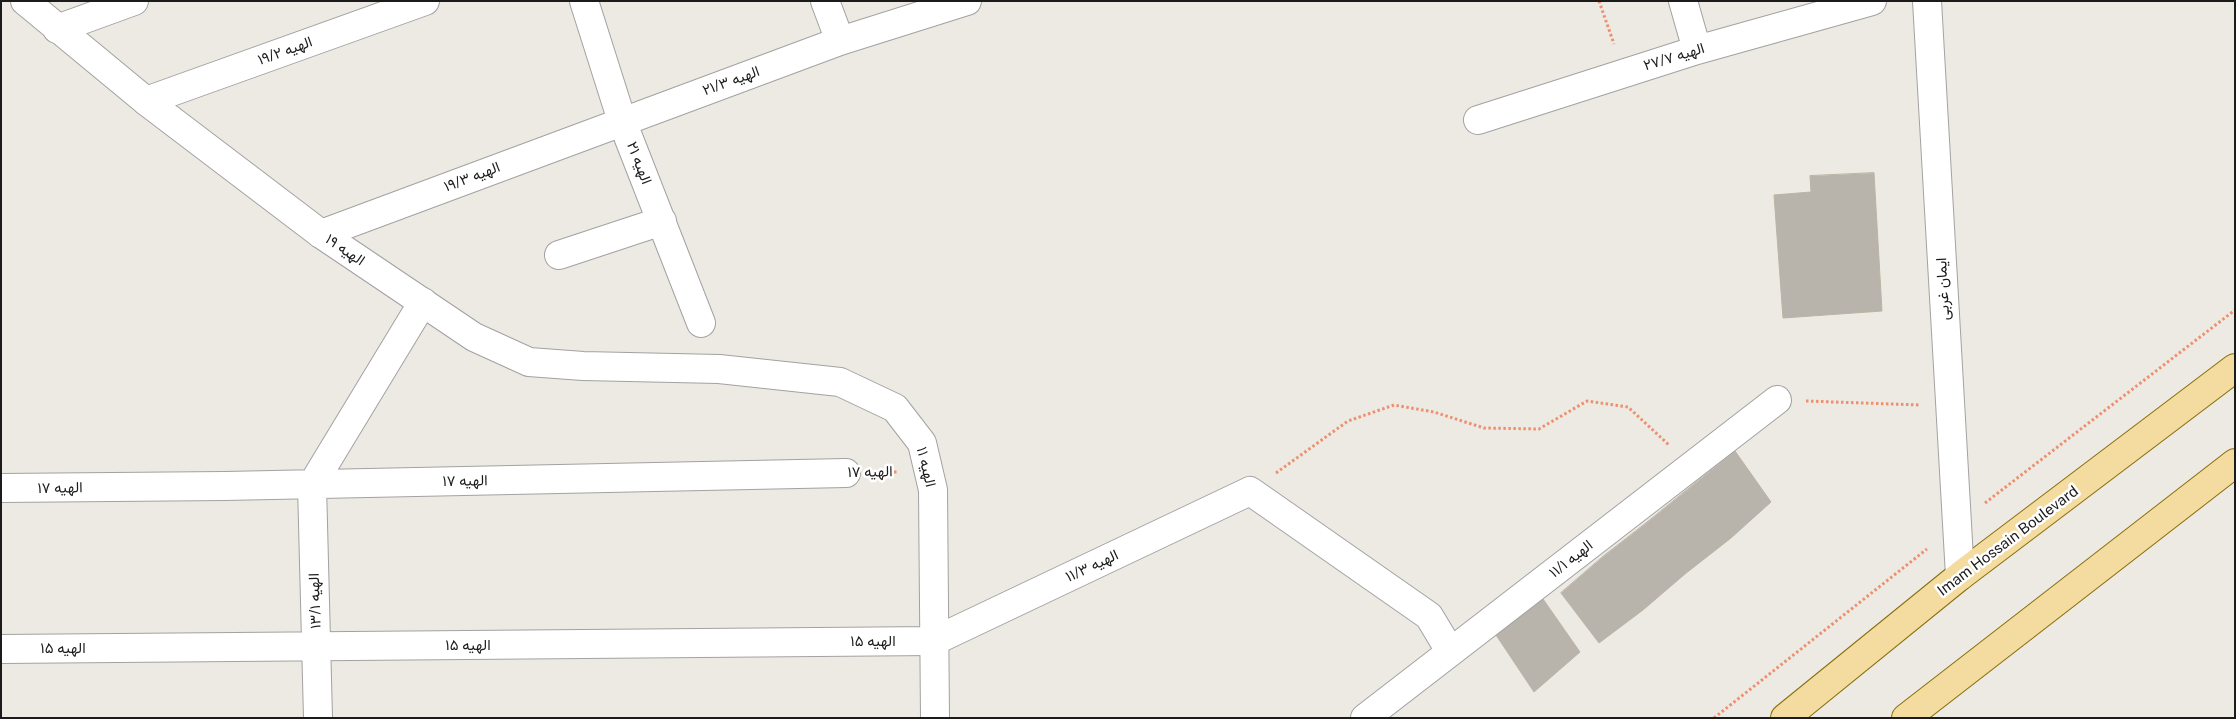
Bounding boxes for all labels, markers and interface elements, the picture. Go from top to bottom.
street label: الهیه ۱۹/۲ [255,33,315,69]
street label: الهیه ۲۷/۷ [1641,39,1707,75]
street label: الهیه ۲۱/۳ [700,62,762,100]
street label: الهیه ۲۱ [623,139,655,187]
street label: الهیه ۱۹/۳ [441,158,503,196]
street label: الهیه ۱۹ [322,230,368,270]
street label: ایمان غربی [1932,257,1954,321]
street label: الهیه ۱۱ [912,445,940,489]
street label: الهیه ۱۷ [847,463,893,481]
street label: الهیه ۱۷ [442,472,488,490]
street label: الهیه ۱۷ [37,479,83,497]
street label: Imam Hossain Boulevard [1934,482,2082,600]
street label: الهیه ۱۱/۱ [1546,536,1596,582]
street label: الهیه ۱۱/۳ [1063,546,1121,586]
street label: الهیه ۱۳/۱ [305,573,325,629]
street label: الهیه ۱۵ [850,632,896,650]
street label: الهیه ۱۵ [445,636,491,654]
street label: الهیه ۱۵ [40,639,86,657]

